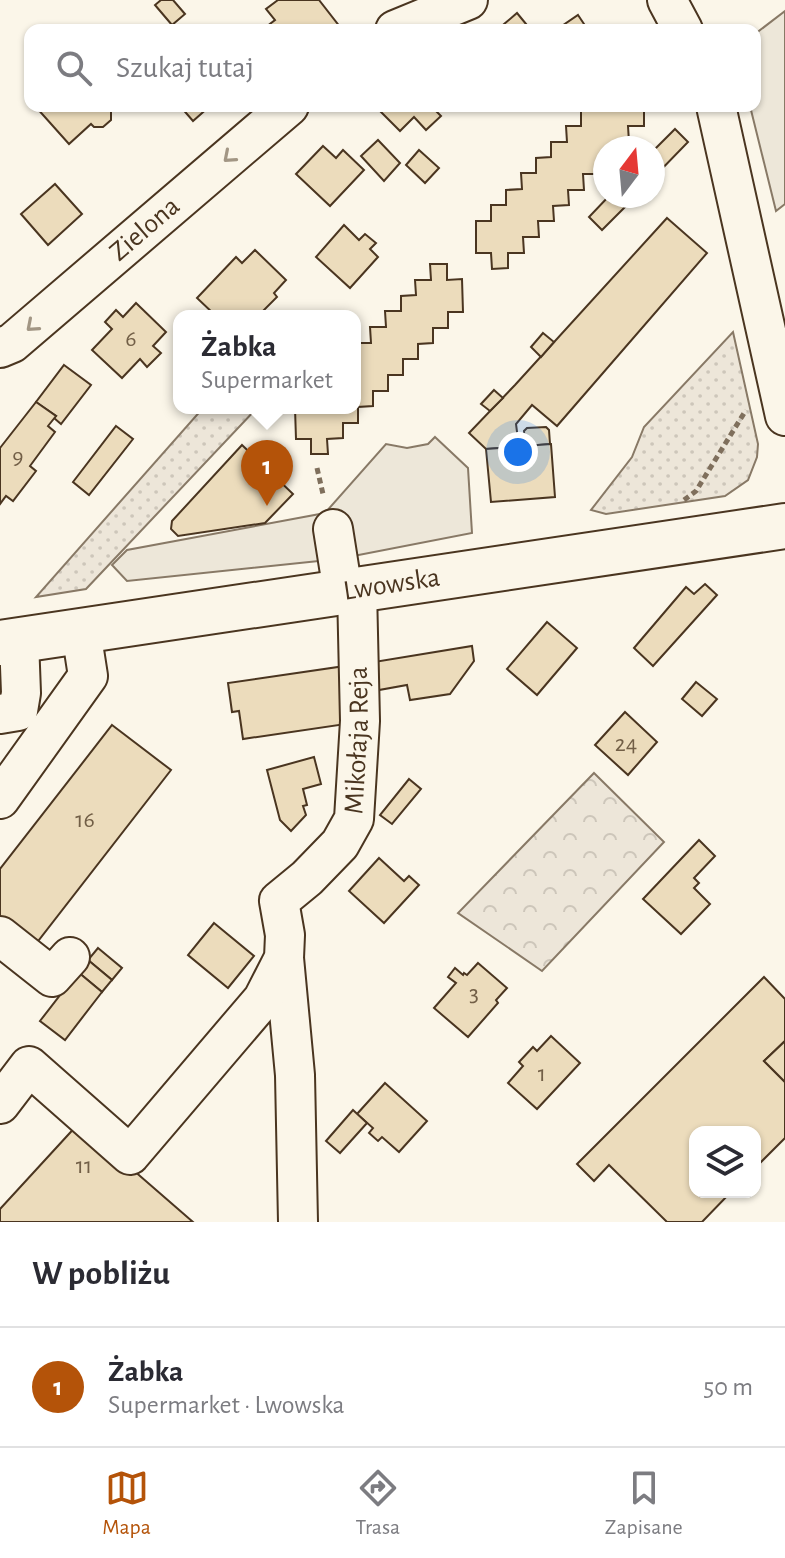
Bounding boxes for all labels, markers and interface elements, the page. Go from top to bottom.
search box [24,24,761,112]
icon: search [52,46,96,90]
text: Szukaj tutaj [116,53,254,83]
north arrow [593,136,665,208]
one-way arrow [224,147,239,162]
street label: Zielona [105,192,185,267]
popup [173,310,361,414]
one-way arrow [27,316,41,331]
house number: 6 [125,327,137,351]
text: Żabka [201,332,276,362]
text: Supermarket [201,367,333,393]
your location [498,432,538,472]
pin: 1 [241,440,293,506]
house number: 9 [12,445,24,469]
street label: Lwowska [342,564,442,606]
street label: Mikołaja Reja [340,666,374,815]
house number: 24 [615,732,637,756]
house number: 16 [75,808,95,832]
house number: 3 [469,982,479,1006]
house number: 1 [538,1062,546,1086]
map controls [689,1126,761,1198]
button: layers [689,1126,761,1198]
house number: 11 [76,1154,92,1178]
text: W pobliżu [32,1257,170,1291]
text: Żabka [108,1357,183,1387]
text: 1 [53,1374,63,1400]
text: 50 m [703,1374,753,1400]
text: Supermarket · Lwowska [108,1392,345,1418]
tab: Mapa [102,1466,151,1540]
tab: Trasa [356,1466,400,1540]
tab: Zapisane [605,1466,683,1540]

